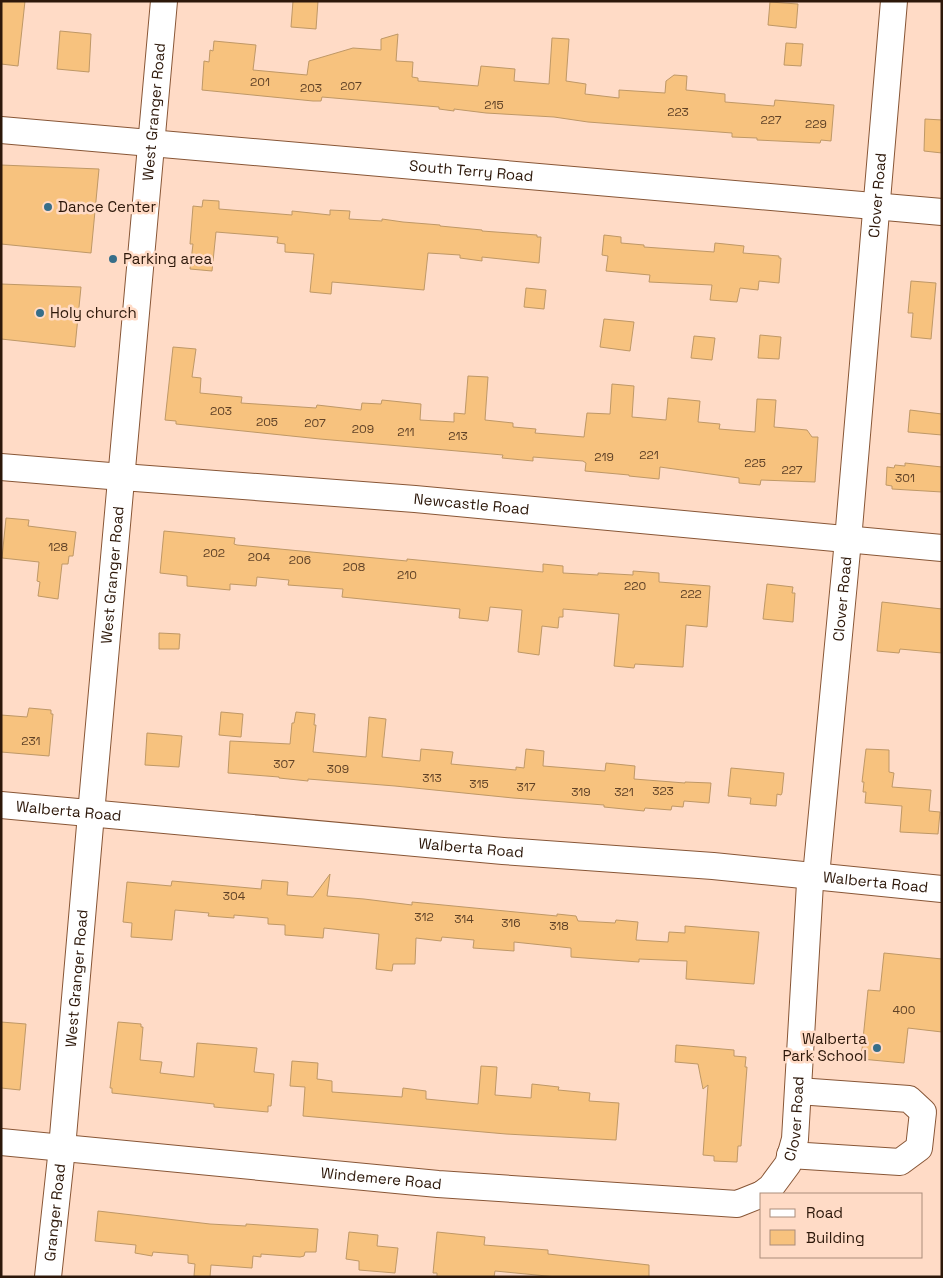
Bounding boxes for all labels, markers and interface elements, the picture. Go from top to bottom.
street label: West Granger Road [138,42,169,182]
house number: 201 [250,74,270,90]
house number: 207 [340,78,362,94]
house number: 203 [300,80,322,96]
house number: 215 [484,97,504,113]
house number: 223 [667,104,689,120]
house number: 227 [760,112,782,128]
house number: 229 [805,116,827,132]
street label: Clover Road [864,152,890,239]
street label: South Terry Road [408,156,534,185]
place label: Dance Center [58,197,156,216]
marker: Dance Center [42,201,54,213]
place label: Parking area [123,249,212,268]
marker: Parking area [107,253,119,265]
place label: Holy church [50,303,137,322]
marker: Holy church [34,307,46,319]
house number: 203 [210,403,232,419]
house number: 205 [256,414,278,430]
house number: 207 [304,415,326,431]
house number: 209 [352,421,374,437]
house number: 211 [397,424,415,440]
house number: 213 [448,428,468,444]
house number: 221 [639,447,659,463]
house number: 219 [594,449,614,465]
house number: 225 [744,455,766,471]
house number: 227 [781,462,803,478]
house number: 301 [895,470,915,486]
street label: Newcastle Road [413,489,530,519]
street label: West Granger Road [96,505,128,645]
house number: 128 [48,539,68,555]
house number: 202 [203,545,225,561]
house number: 204 [248,549,271,565]
house number: 206 [289,552,311,568]
street label: Clover Road [828,555,855,642]
house number: 208 [343,559,365,575]
house number: 210 [397,567,417,583]
house number: 220 [624,578,646,594]
house number: 222 [680,586,702,602]
house number: 231 [21,733,41,749]
house number: 307 [273,756,295,772]
house number: 309 [327,761,349,777]
house number: 313 [422,770,442,786]
house number: 315 [469,776,489,792]
house number: 317 [517,779,536,795]
house number: 323 [652,783,674,799]
house number: 319 [571,784,591,800]
house number: 321 [614,784,634,800]
street label: Walberta Road [15,796,122,825]
street label: Walberta Road [418,833,524,861]
street label: Walberta Road [822,867,929,897]
house number: 304 [223,888,246,904]
street label: West Granger Road [61,909,92,1048]
house number: 312 [414,909,434,925]
house number: 314 [454,911,474,927]
house number: 316 [501,915,521,931]
house number: 318 [549,918,569,934]
house number: 400 [893,1002,915,1018]
place label: Walberta Park School [782,1029,867,1065]
marker: Walberta Park School [871,1042,883,1054]
street label: Clover Road [779,1076,808,1163]
street label: Granger Road [40,1163,69,1262]
street label: Windemere Road [320,1163,443,1193]
legend [760,1193,923,1258]
text: Road [806,1203,843,1222]
text: Building [806,1228,865,1247]

